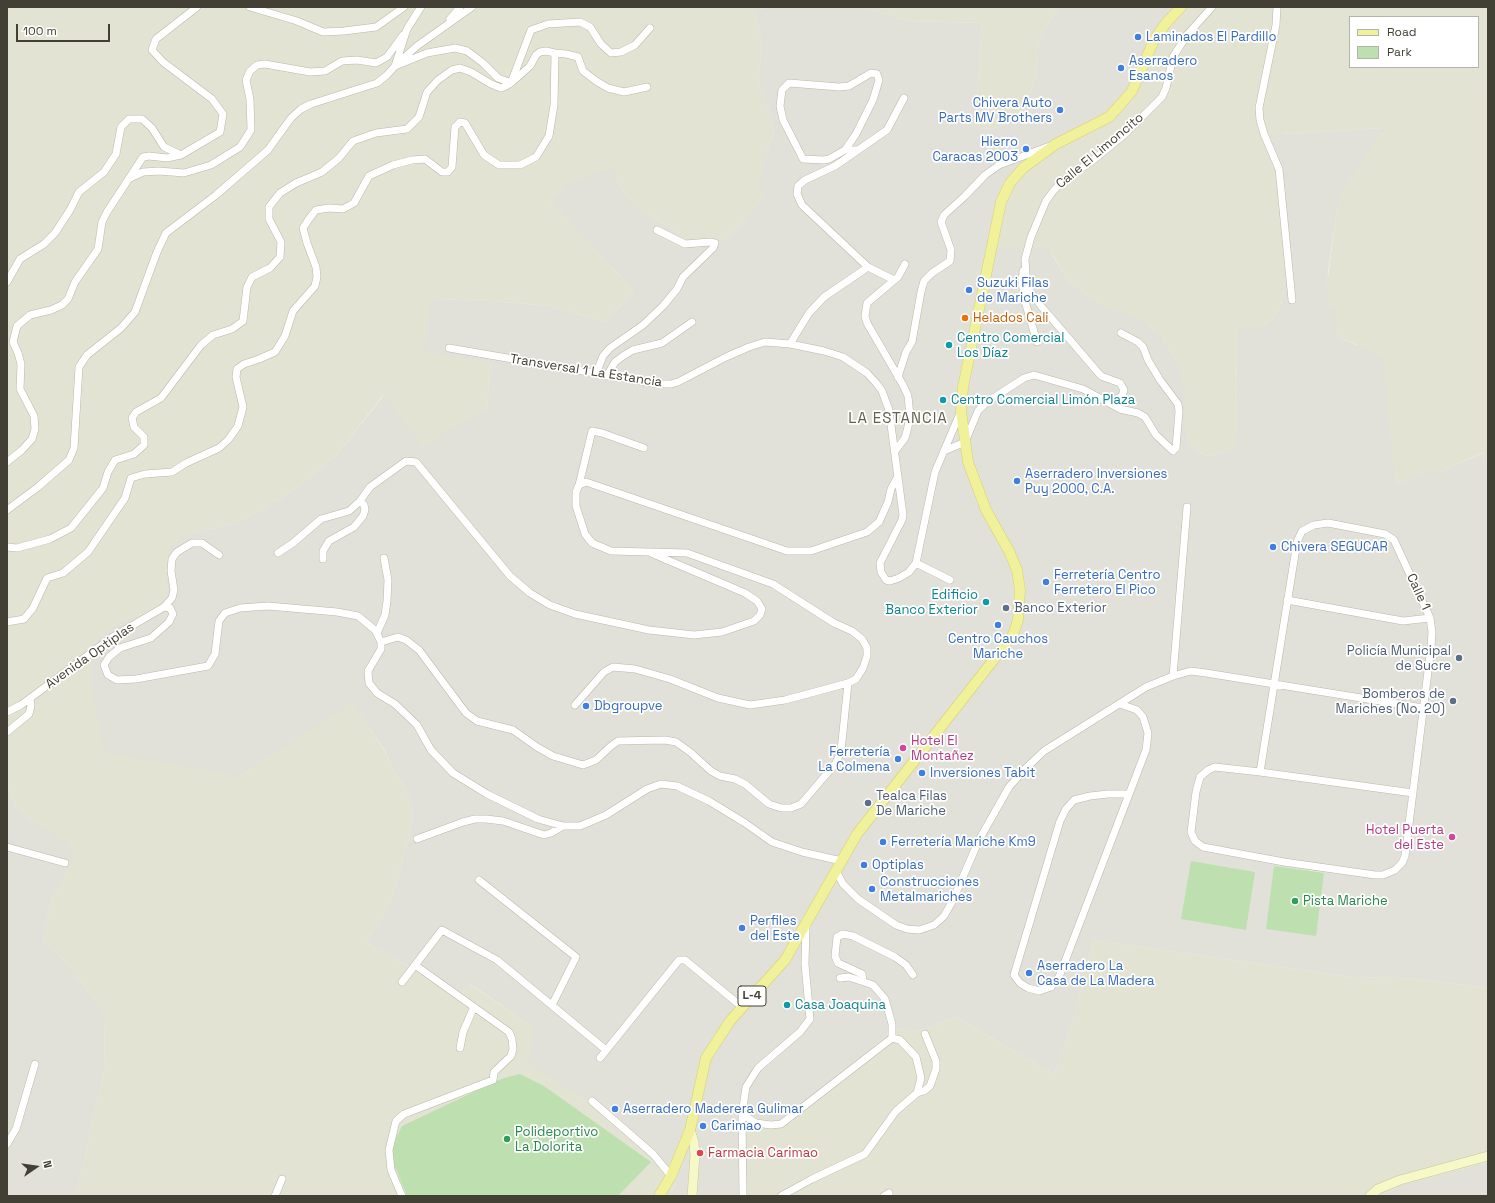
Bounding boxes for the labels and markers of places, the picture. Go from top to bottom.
place label: Laminados El Pardillo [1146,29,1276,45]
marker: Laminados El Pardillo [1133,32,1143,42]
place label: Aserradero Esanos [1129,53,1197,84]
marker: Aserradero Esanos [1116,63,1126,73]
place label: Chivera Auto Parts MV Brothers [939,95,1052,126]
marker: Chivera Auto Parts MV Brothers [1055,105,1065,115]
place label: Hierro Caracas 2003 [932,134,1018,165]
marker: Hierro Caracas 2003 [1021,144,1031,154]
place label: Suzuki Filas de Mariche [977,275,1049,306]
marker: Suzuki Filas de Mariche [964,285,974,295]
place label: Helados Cali [973,310,1048,326]
marker: Helados Cali [960,313,970,323]
place label: Centro Comercial Los Díaz [957,330,1064,361]
marker: Centro Comercial Los Díaz [944,340,954,350]
place label: Centro Comercial Limón Plaza [951,392,1135,408]
marker: Centro Comercial Limón Plaza [938,395,948,405]
place label: Aserradero Inversiones Puy 2000, C.A. [1025,466,1167,497]
marker: Aserradero Inversiones Puy 2000, C.A. [1012,476,1022,486]
place label: Chivera SEGUCAR [1281,539,1388,555]
marker: Chivera SEGUCAR [1268,542,1278,552]
place label: Ferretería Centro Ferretero El Pico [1054,567,1161,598]
marker: Ferretería Centro Ferretero El Pico [1041,577,1051,587]
place label: Edificio Banco Exterior [885,587,978,618]
marker: Edificio Banco Exterior [981,597,991,607]
place label: Banco Exterior [1014,600,1107,616]
marker: Banco Exterior [1001,603,1011,613]
marker: Centro Cauchos Mariche [993,620,1003,630]
place label: Centro Cauchos Mariche [948,631,1048,662]
place label: Policía Municipal de Sucre [1347,643,1451,674]
marker: Policía Municipal de Sucre [1454,653,1464,663]
place label: Bomberos de Mariches (No. 20) [1335,686,1445,717]
marker: Bomberos de Mariches (No. 20) [1448,696,1458,706]
place label: Dbgroupve [594,698,663,714]
marker: Dbgroupve [581,701,591,711]
place label: Hotel El Montañez [911,733,974,764]
marker: Hotel El Montañez [898,743,908,753]
place label: Ferretería La Colmena [818,744,890,775]
marker: Ferretería La Colmena [893,754,903,764]
place label: Inversiones Tabit [930,765,1036,781]
marker: Inversiones Tabit [917,768,927,778]
place label: Tealca Filas De Mariche [876,788,947,819]
marker: Tealca Filas De Mariche [863,798,873,808]
place label: Hotel Puerta del Este [1366,822,1444,853]
marker: Hotel Puerta del Este [1447,832,1457,842]
place label: Ferretería Mariche Km9 [891,834,1036,850]
marker: Ferretería Mariche Km9 [878,837,888,847]
place label: Optiplas [872,857,924,873]
marker: Optiplas [859,860,869,870]
place label: Construcciones Metalmariches [880,874,979,905]
marker: Construcciones Metalmariches [867,884,877,894]
place label: Pista Mariche [1303,893,1388,909]
marker: Pista Mariche [1290,896,1300,906]
place label: Perfiles del Este [750,913,800,944]
marker: Perfiles del Este [737,923,747,933]
place label: Aserradero La Casa de La Madera [1037,958,1154,989]
marker: Aserradero La Casa de La Madera [1024,968,1034,978]
place label: Casa Joaquina [795,997,886,1013]
marker: Casa Joaquina [782,1000,792,1010]
place label: Aserradero Maderera Gulimar [623,1101,804,1117]
marker: Aserradero Maderera Gulimar [610,1104,620,1114]
place label: Carimao [711,1118,761,1134]
marker: Carimao [698,1121,708,1131]
place label: Polideportivo La Dolorita [515,1124,598,1155]
marker: Polideportivo La Dolorita [502,1134,512,1144]
place label: Farmacia Carimao [708,1145,818,1161]
marker: Farmacia Carimao [695,1148,705,1158]

